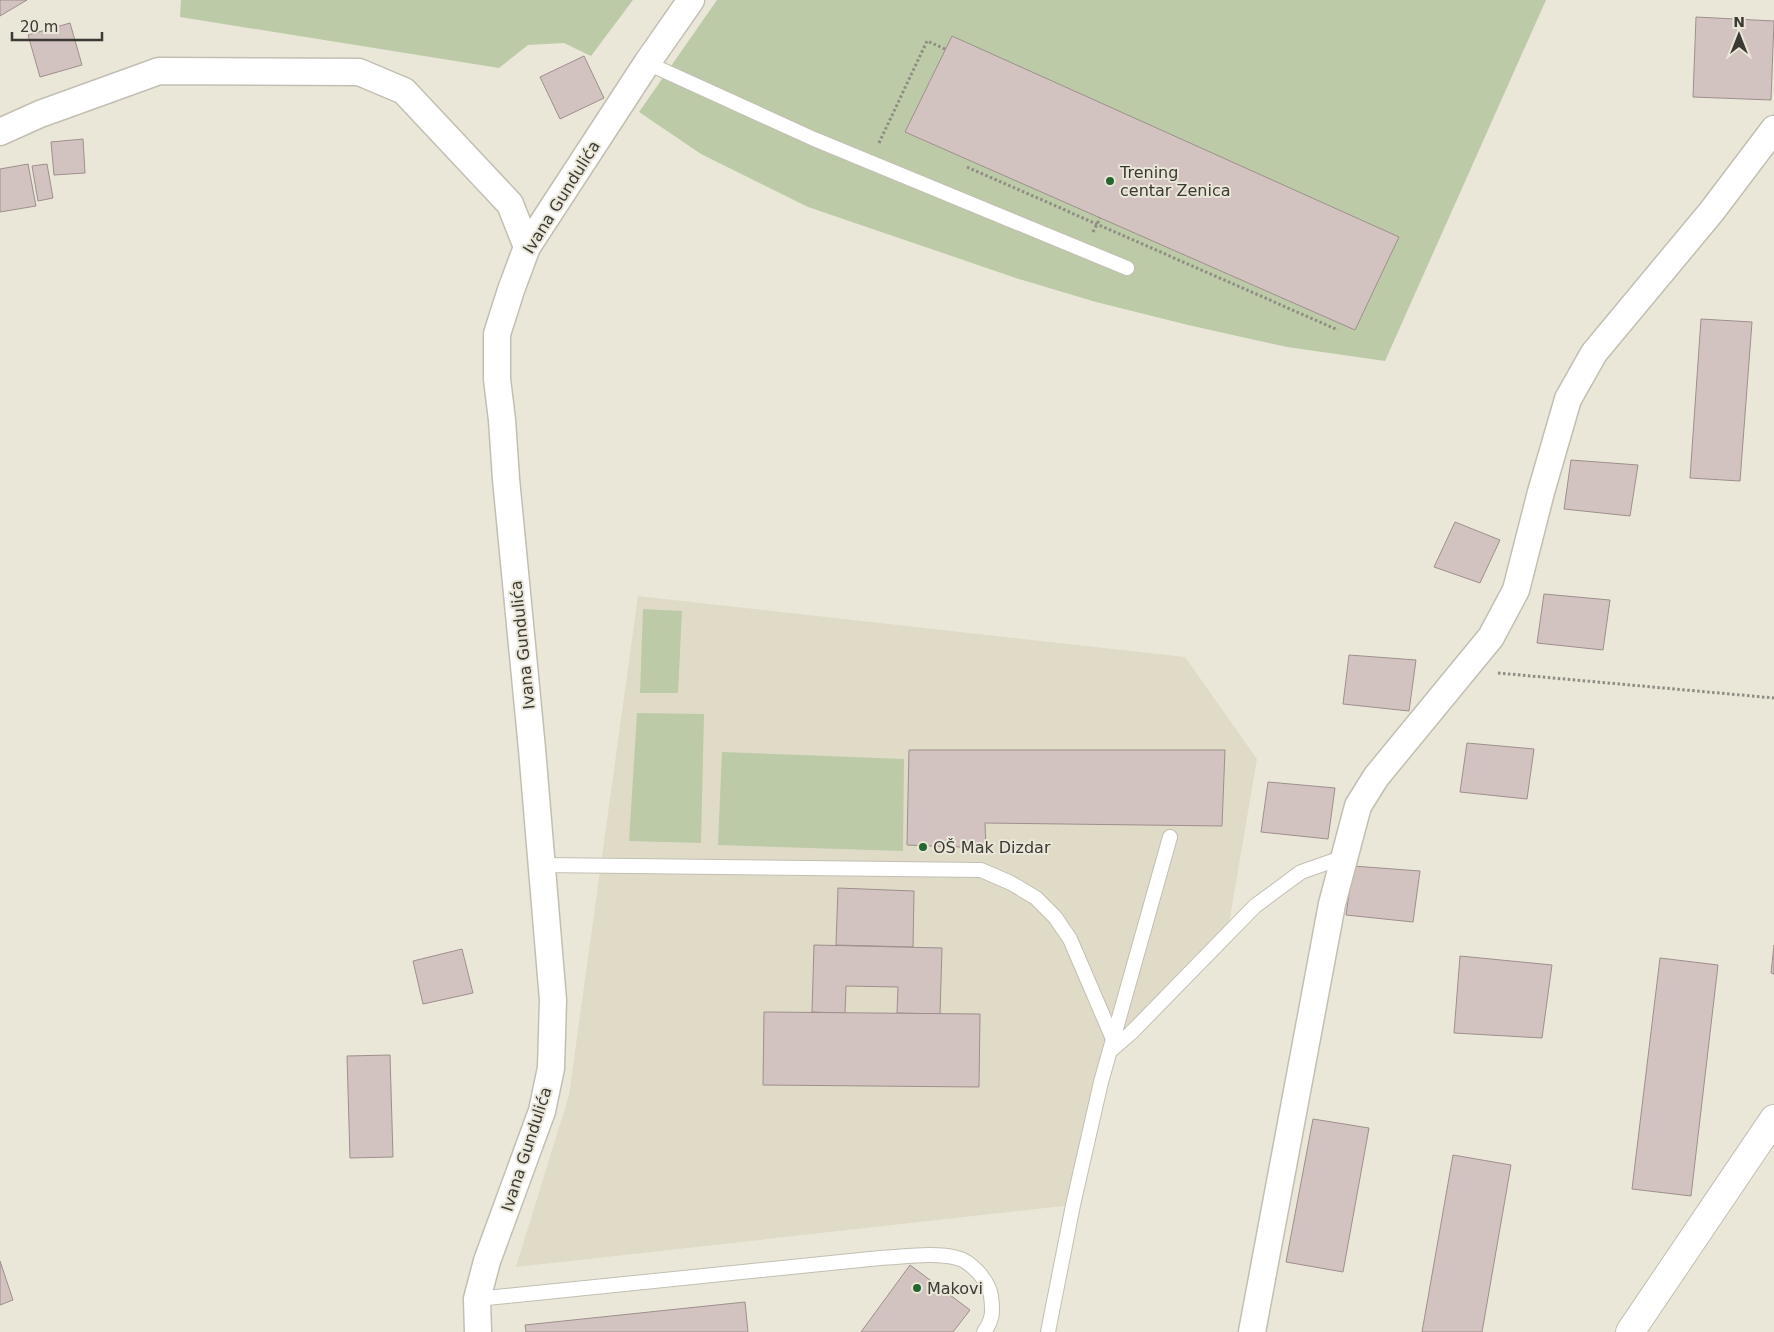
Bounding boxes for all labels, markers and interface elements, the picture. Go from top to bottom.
scale bar [12,10,102,42]
north arrow [1714,10,1764,60]
text: N [1733,14,1745,30]
text: 20 m [20,18,58,36]
street label: Ivana Gundulića [519,137,604,257]
place label: Trening centar Zenica [1119,163,1231,200]
marker: Trening centar Zenica [1104,175,1116,187]
street label: Ivana Gundulića [506,580,539,710]
place label: OŠ Mak Dizdar [933,838,1051,857]
marker: OŠ Mak Dizdar [917,841,929,853]
street label: Ivana Gundulića [497,1085,556,1214]
place label: Makovi [927,1279,983,1298]
marker: Makovi [911,1282,923,1294]

